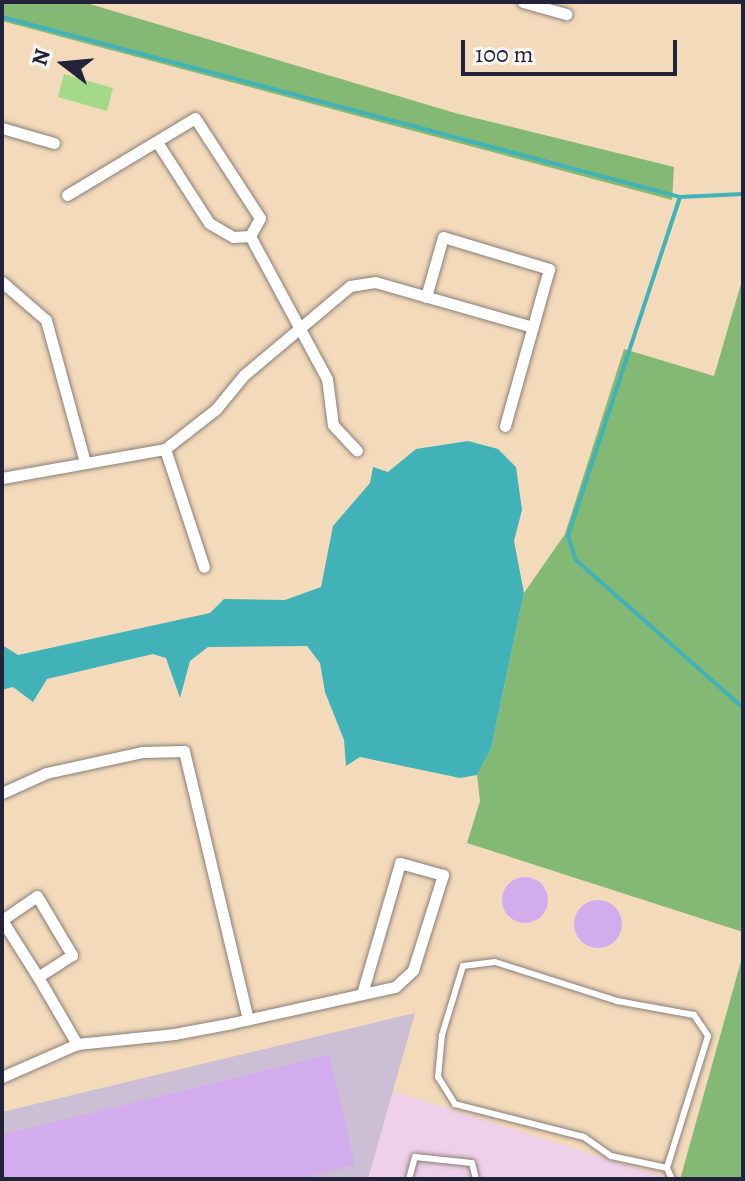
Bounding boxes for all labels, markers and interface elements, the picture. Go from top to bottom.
north arrow [24,24,104,104]
scale bar [465,24,681,74]
text: 100 m [475,38,534,70]
text: N [24,46,58,69]

